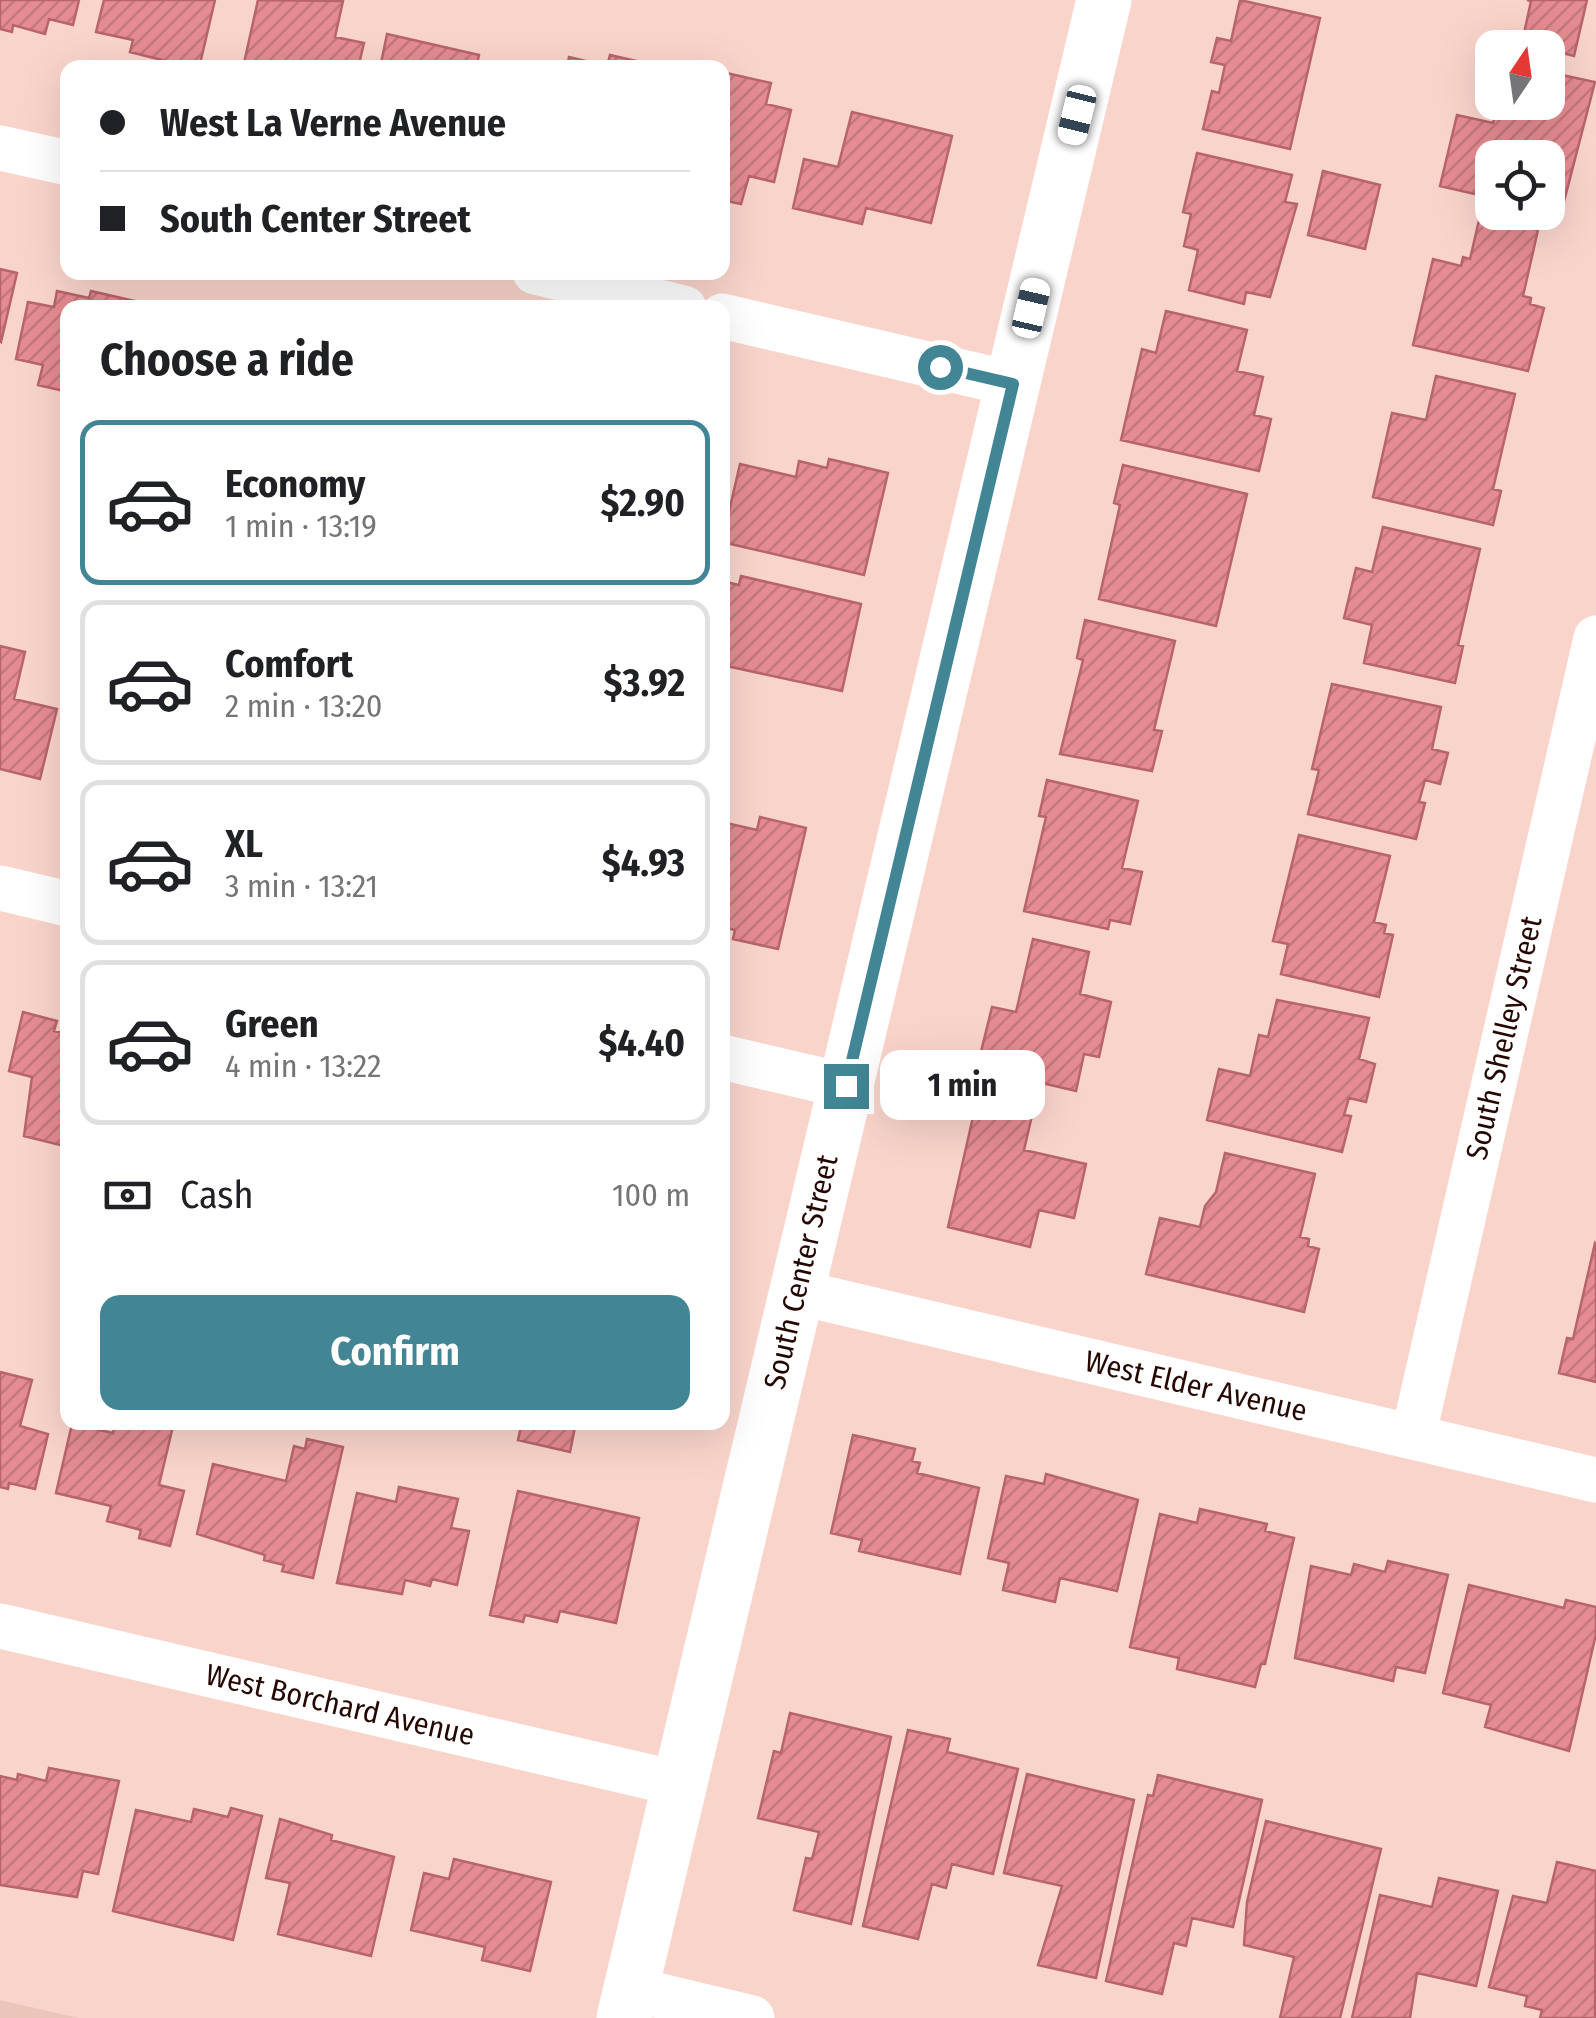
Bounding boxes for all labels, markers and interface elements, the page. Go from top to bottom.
north arrow [1475,30,1565,120]
map controls [1475,30,1565,230]
car [1055,82,1099,148]
text: West La Verne Avenue [160,100,506,146]
button: locate [1475,140,1565,230]
text: South Center Street [160,196,471,242]
car [1010,275,1052,341]
text: Choose a ride [100,333,354,387]
route start [918,345,963,390]
icon: car [105,458,195,548]
text: Economy [225,461,365,507]
text: $2.90 [601,480,685,526]
text: 1 min · 13:19 [225,507,377,545]
icon: car [105,638,195,728]
text: Comfort [225,641,353,687]
text: $3.92 [604,660,685,706]
text: 2 min · 13:20 [225,687,382,725]
icon: car [105,818,195,908]
text: XL [225,821,263,867]
text: $4.93 [602,840,685,886]
text: 3 min · 13:21 [225,867,378,905]
street label: South Shelley Street [1458,912,1550,1163]
icon: car [105,998,195,1088]
text: Green [225,1001,319,1047]
text: $4.40 [598,1020,685,1066]
text: 4 min · 13:22 [225,1047,381,1085]
callout: 1 min [881,1051,1046,1121]
route end [824,1064,869,1109]
text: 1 min [928,1066,997,1104]
street label: South Center Street [756,1151,846,1393]
icon: cash [100,1168,155,1223]
text: Cash [180,1172,254,1218]
text: 100 m [612,1176,690,1214]
button: Confirm [100,1295,690,1410]
street label: West Elder Avenue [1081,1343,1311,1429]
street label: West Borchard Avenue [202,1657,478,1753]

